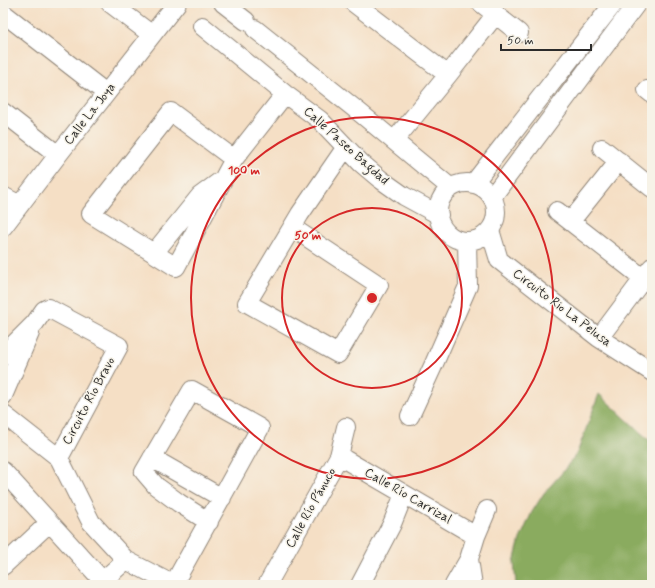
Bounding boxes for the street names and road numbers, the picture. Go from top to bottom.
street label: Calle La Joya [60,79,120,149]
street label: Calle Paseo Bagdad [298,103,392,190]
street label: Circuito Rio La Pelusa [509,265,615,351]
street label: Circuito Río Bravo [59,354,119,448]
street label: Calle Río Carrizal [361,464,455,528]
street label: Calle Río Pánuco [282,465,340,551]

